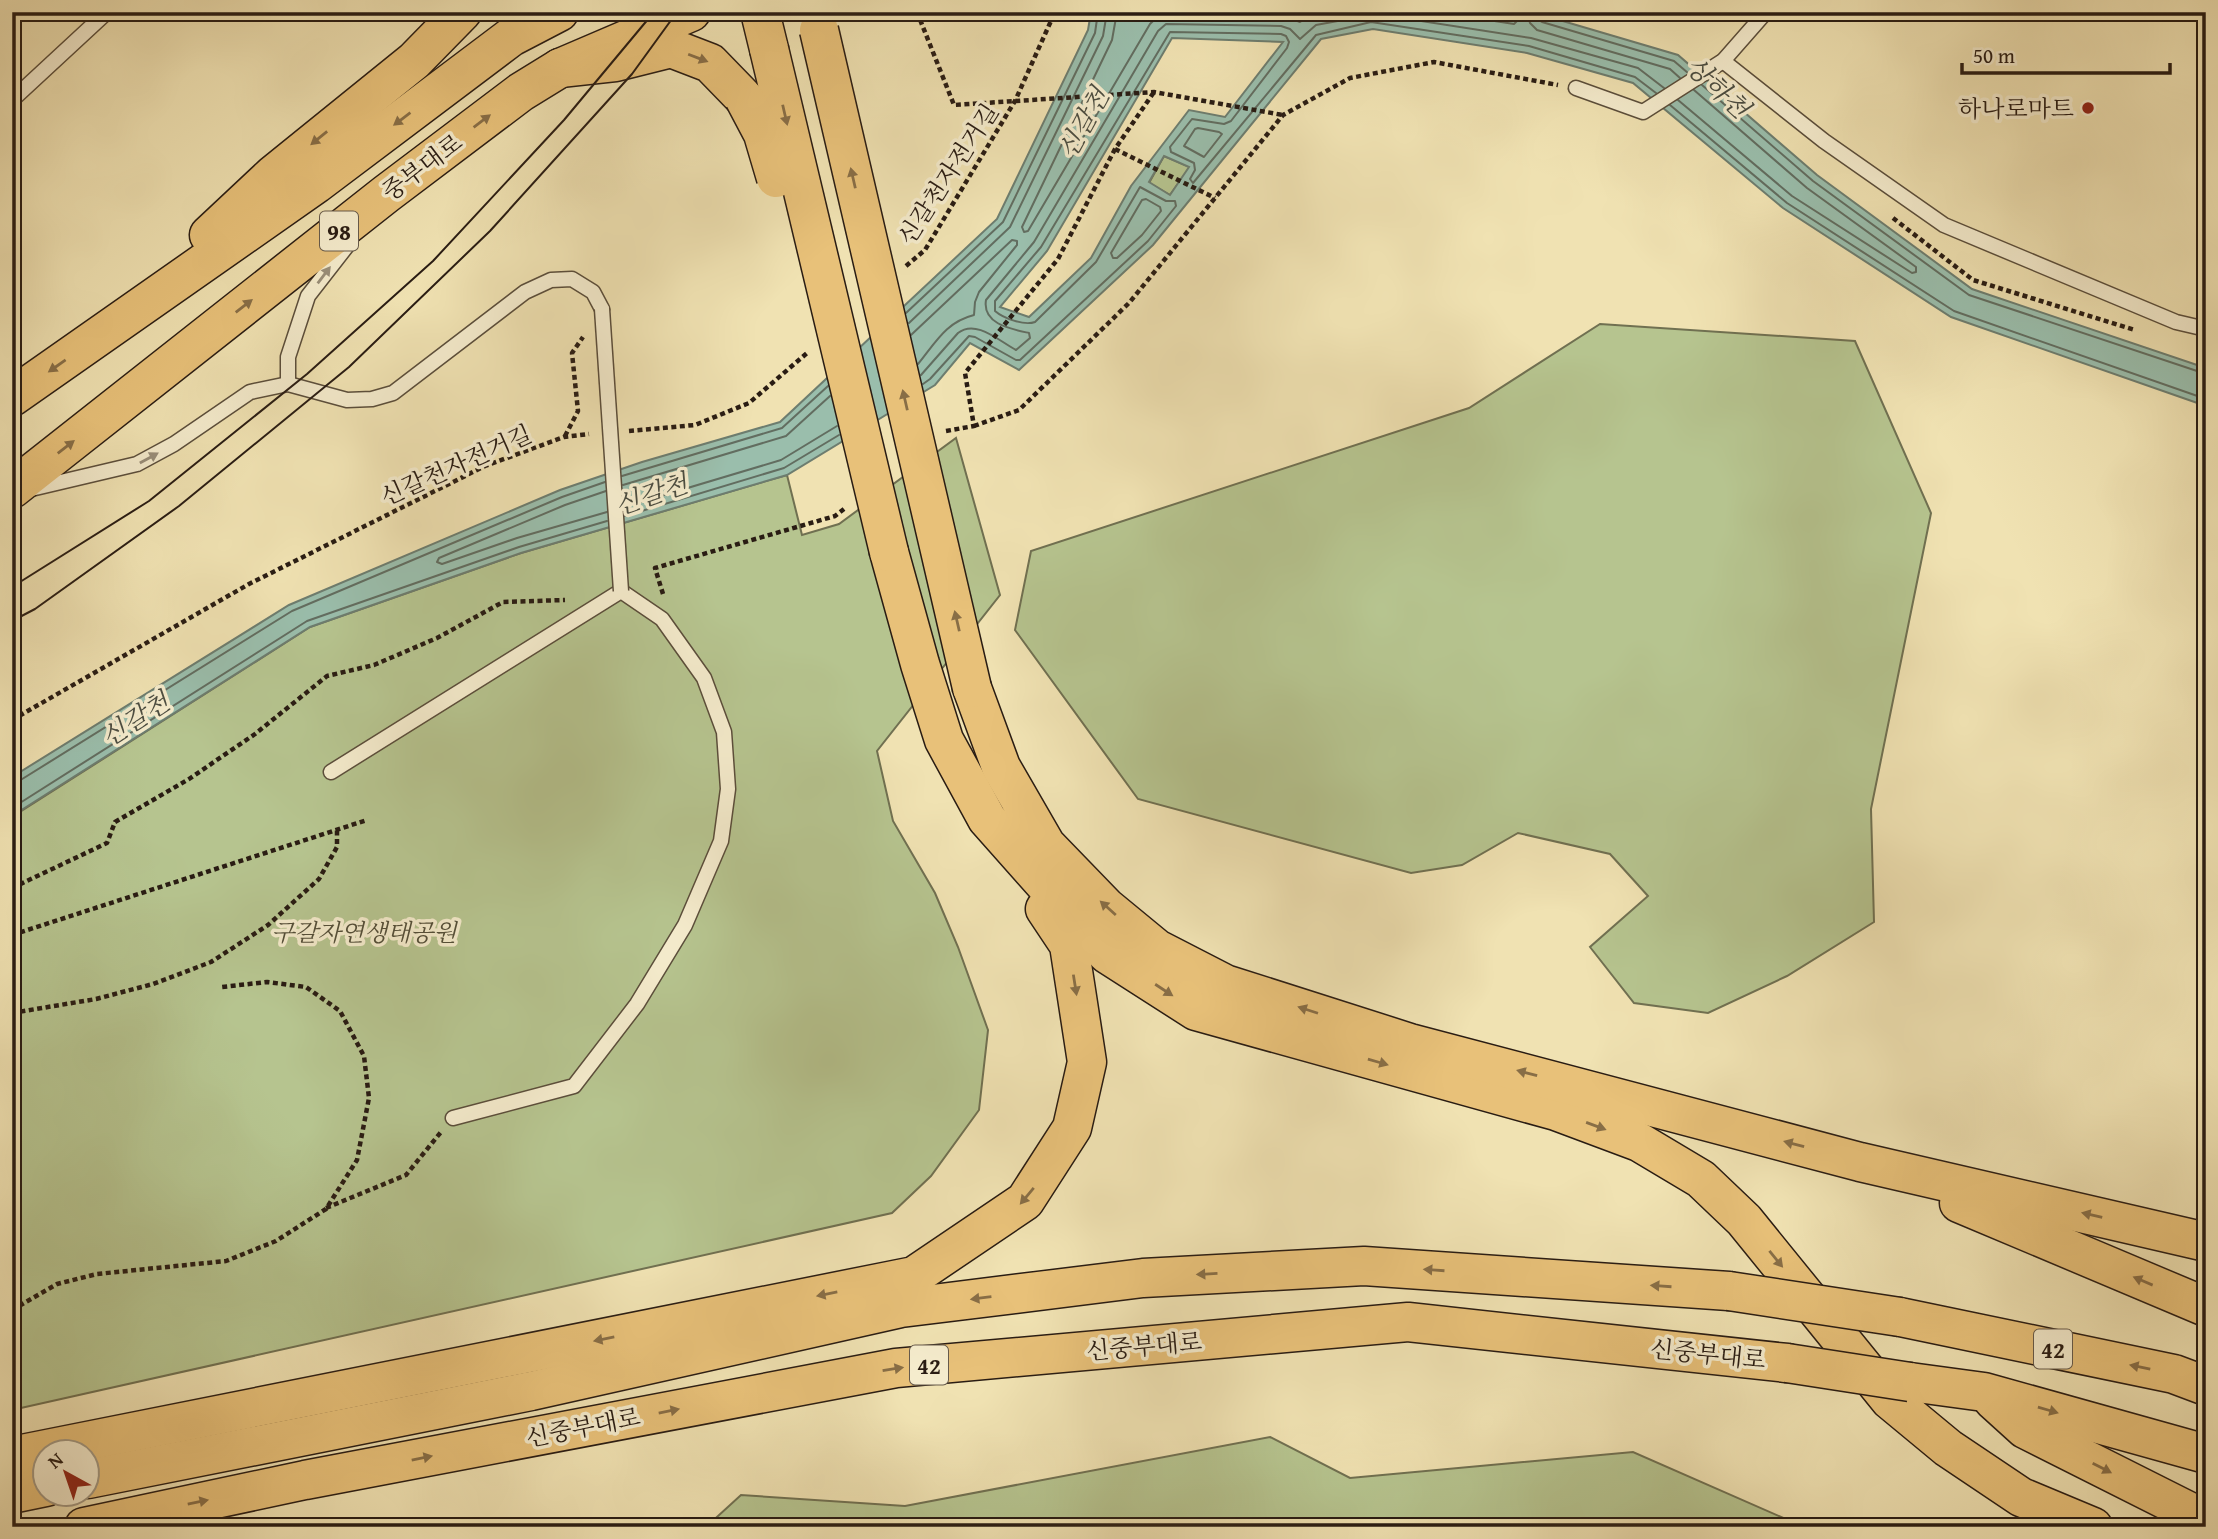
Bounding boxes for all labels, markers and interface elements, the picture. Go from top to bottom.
scale bar [1962,32,2171,76]
text: 50 m [1973,40,2015,71]
water label: 상하천 [1677,47,1760,128]
one-way arrow [687,53,708,64]
water label: 신갈천 [1048,79,1119,165]
place label: 하나로마트 [1958,91,2074,126]
street label: 신갈천자전거길 [889,96,1007,252]
marker: 하나로마트 [2080,100,2096,116]
one-way arrow [779,104,790,126]
one-way arrow [392,112,411,126]
one-way arrow [473,114,491,129]
street label: 중부대로 [374,125,470,209]
one-way arrow [310,130,327,145]
one-way arrow [848,167,859,189]
road number: 98 [320,212,358,250]
one-way arrow [317,266,331,284]
one-way arrow [235,298,253,313]
one-way arrow [47,359,67,372]
one-way arrow [899,389,910,411]
street label: 신갈천자전거길 [375,416,537,514]
one-way arrow [56,439,74,454]
one-way arrow [139,452,159,464]
water label: 신갈천 [609,463,695,525]
one-way arrow [951,610,962,632]
water label: 신갈천 [93,681,179,756]
one-way arrow [1099,900,1117,916]
park label: 구갈자연생태공원 [271,915,459,950]
one-way arrow [1070,974,1081,996]
one-way arrow [1154,984,1174,997]
one-way arrow [1297,1004,1318,1015]
one-way arrow [1368,1057,1390,1068]
one-way arrow [1516,1068,1537,1078]
one-way arrow [1586,1121,1607,1132]
one-way arrow [1783,1138,1805,1149]
one-way arrow [1019,1186,1034,1204]
one-way arrow [2080,1209,2102,1220]
one-way arrow [1768,1251,1783,1268]
one-way arrow [1423,1265,1445,1276]
one-way arrow [1196,1269,1218,1280]
one-way arrow [2132,1275,2153,1286]
one-way arrow [1650,1280,1672,1291]
one-way arrow [816,1288,838,1299]
one-way arrow [970,1293,992,1304]
street label: 신중부대로 [1085,1324,1203,1368]
road number: 42 [2034,1330,2072,1368]
street label: 신중부대로 [1649,1331,1767,1377]
one-way arrow [593,1333,615,1344]
road number: 42 [910,1346,948,1384]
one-way arrow [2129,1361,2151,1372]
one-way arrow [882,1363,904,1374]
street label: 신중부대로 [523,1399,643,1455]
one-way arrow [658,1405,680,1416]
one-way arrow [2038,1405,2059,1415]
north arrow [32,1438,102,1508]
text: N [41,1445,69,1475]
one-way arrow [411,1452,433,1463]
one-way arrow [2092,1462,2112,1473]
one-way arrow [188,1497,210,1508]

